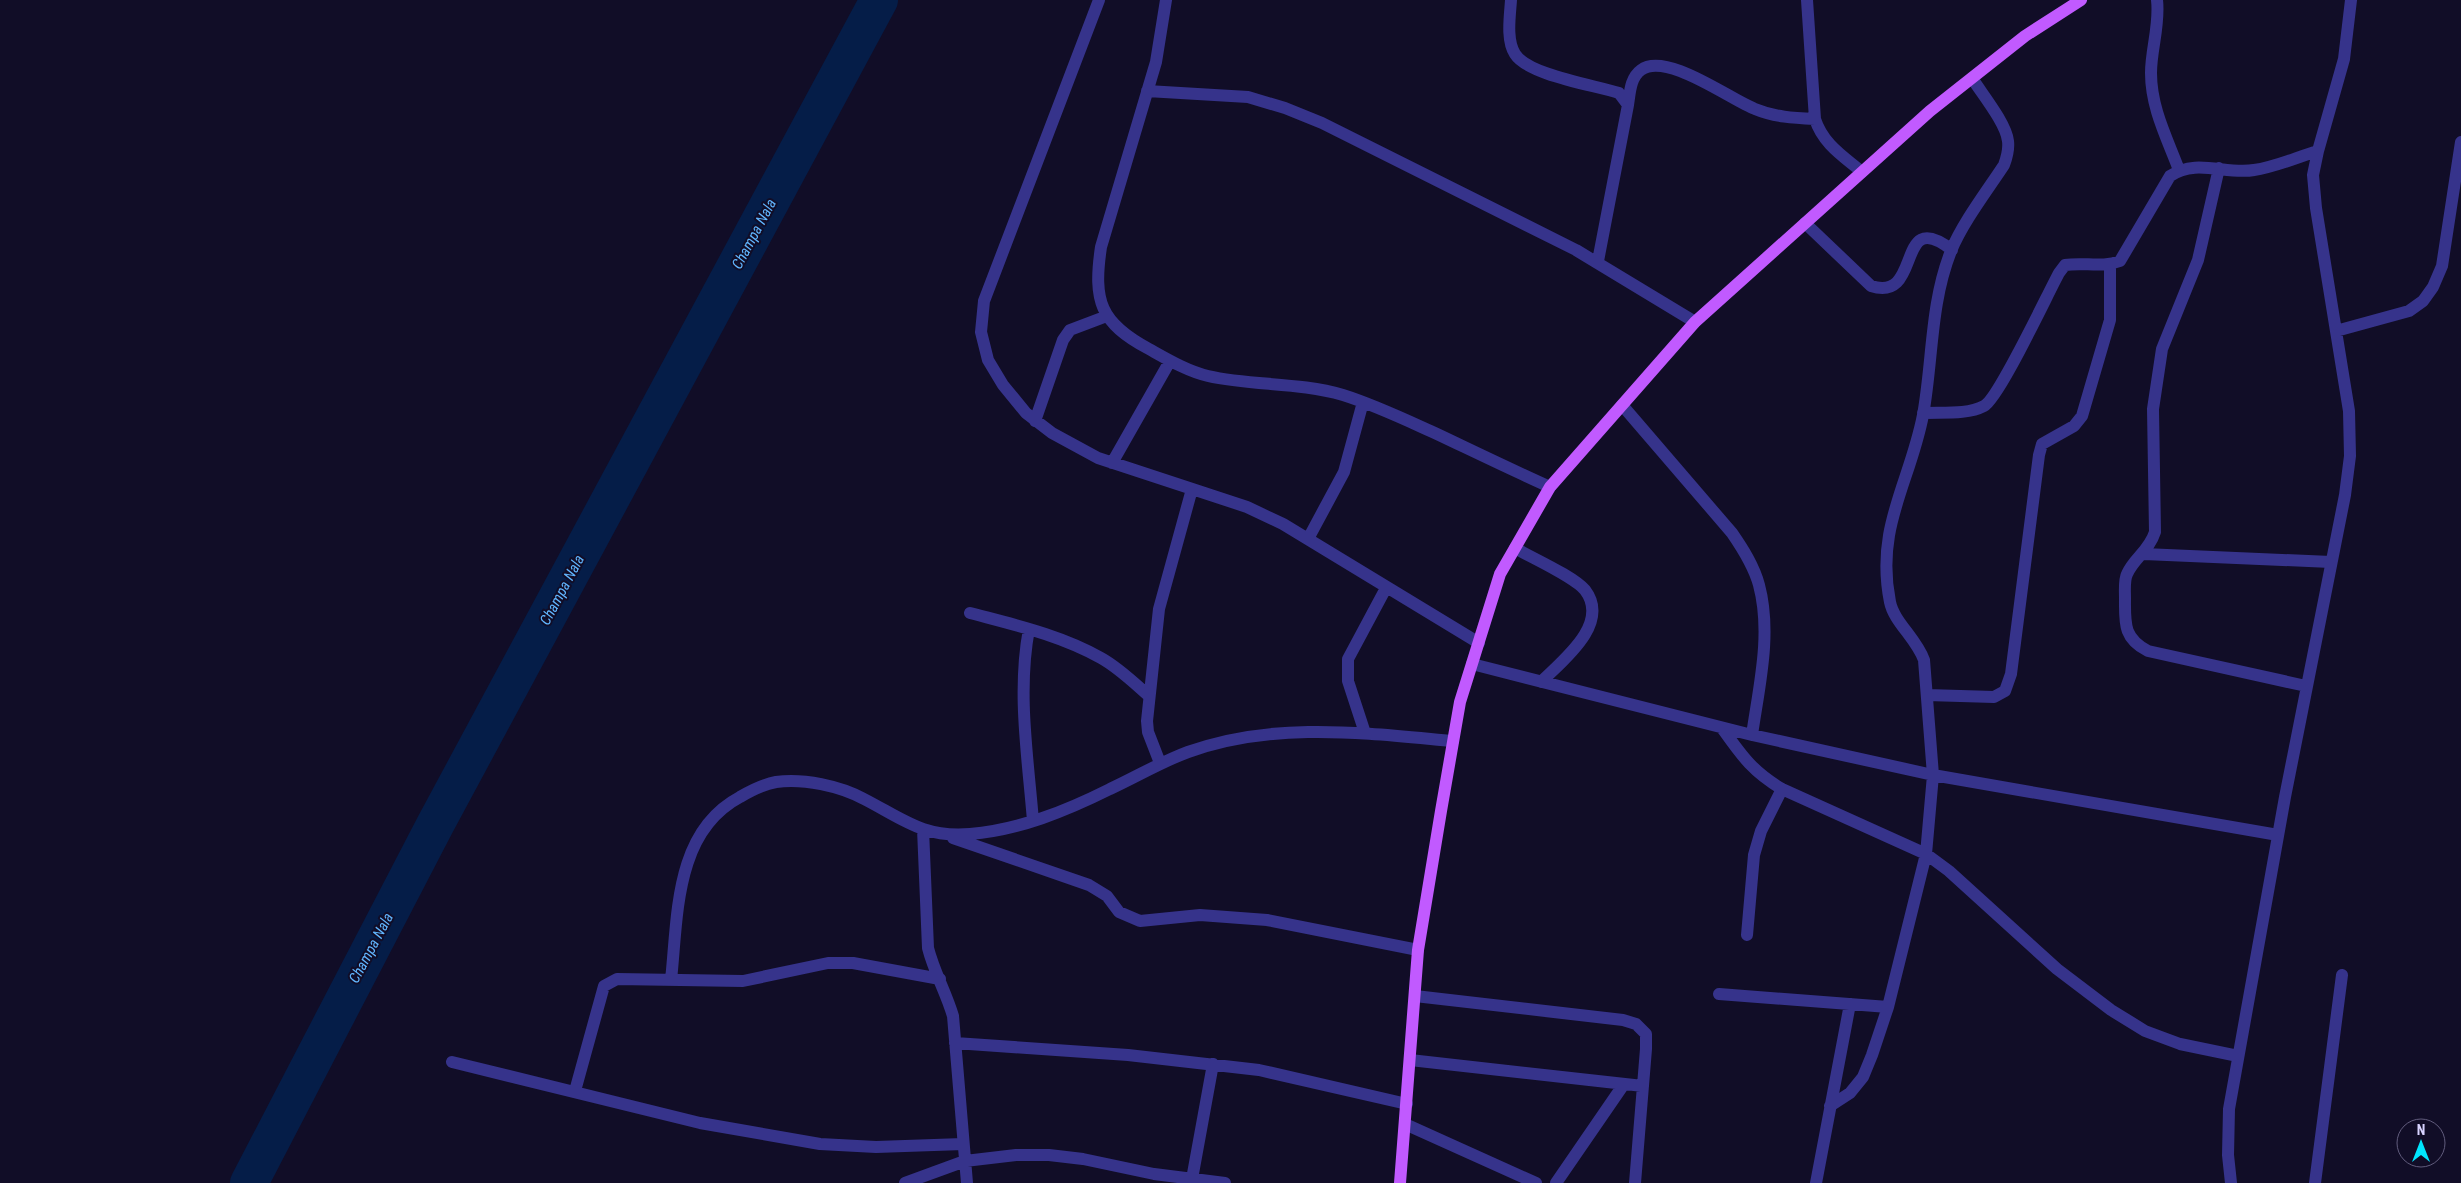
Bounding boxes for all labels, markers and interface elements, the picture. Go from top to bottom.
water label: Champa Nala [728,196,780,272]
water label: Champa Nala [536,552,588,628]
water label: Champa Nala [345,910,397,986]
north arrow [2396,1118,2446,1168]
text: N [2417,1122,2425,1138]

